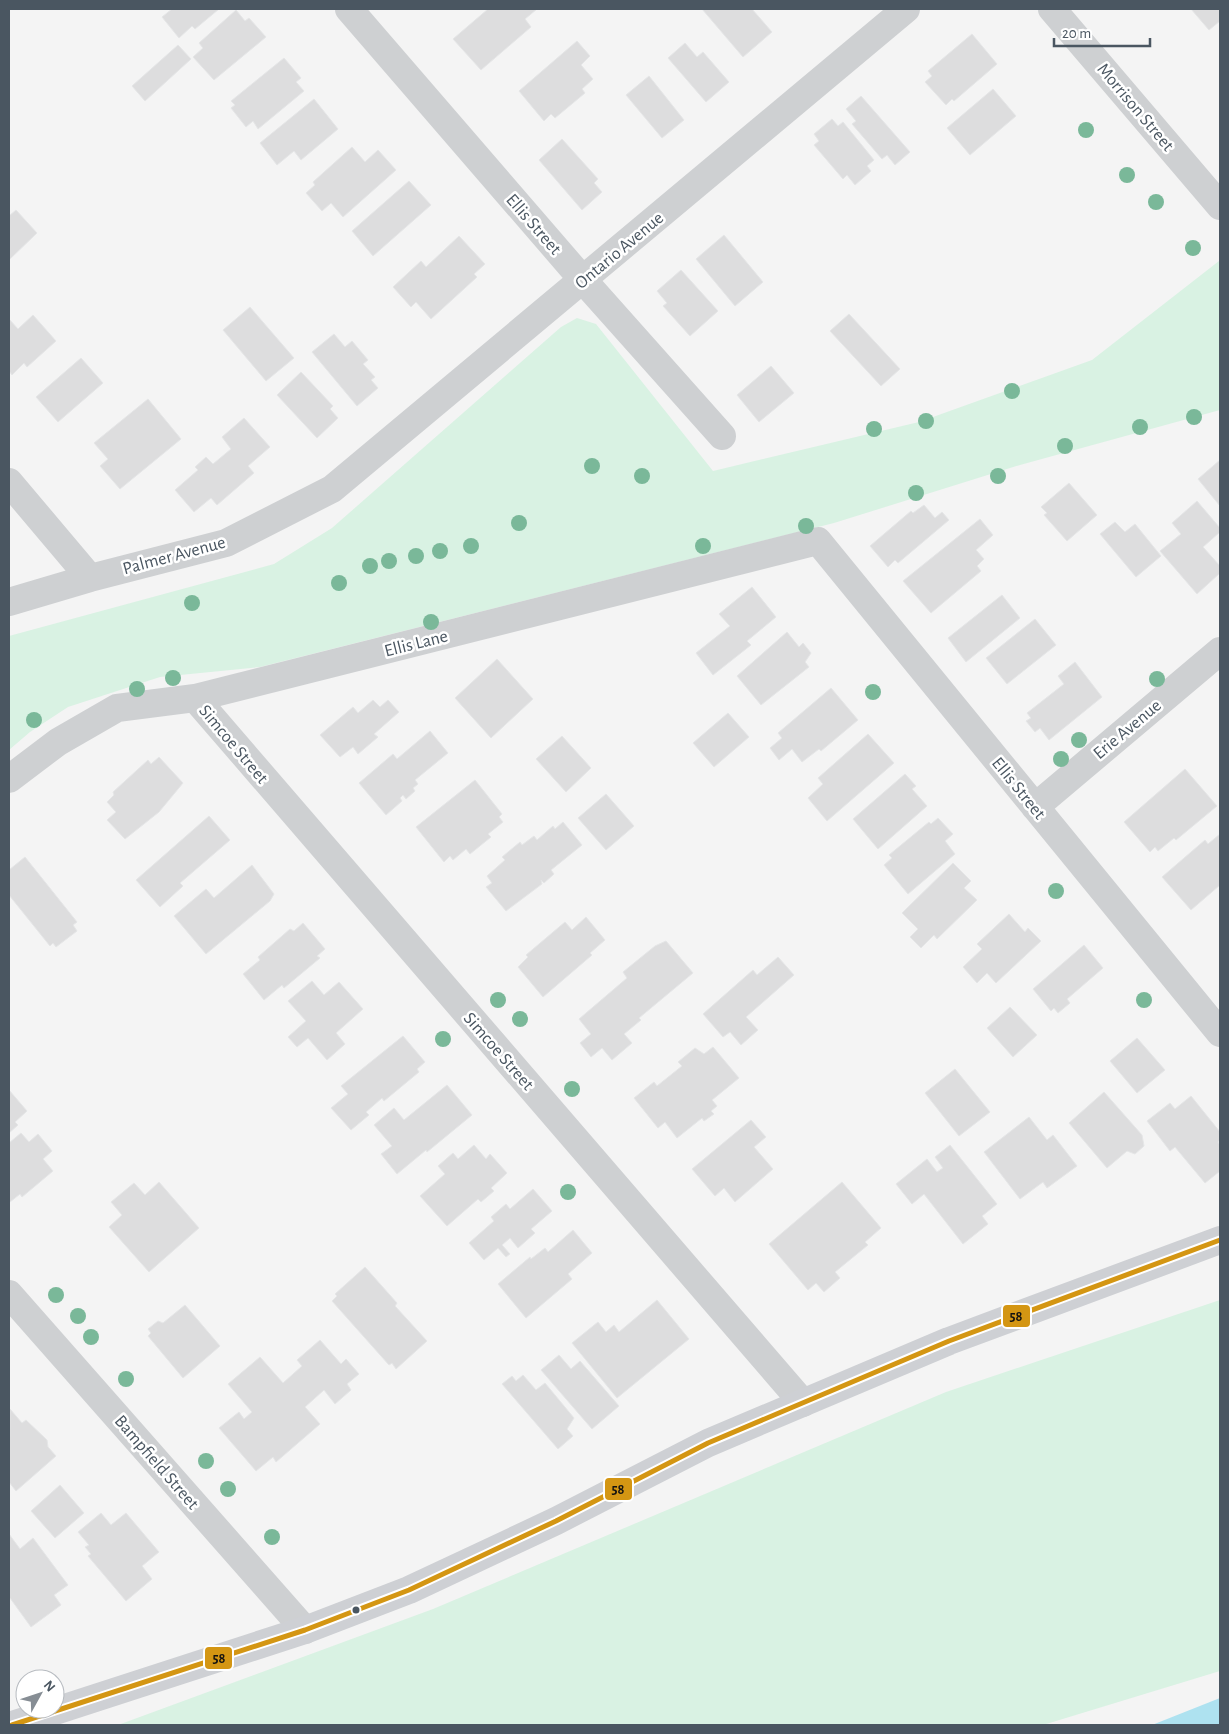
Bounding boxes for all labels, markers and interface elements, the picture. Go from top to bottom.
scale bar [1054,15,1150,47]
text: 20 m [1062,26,1091,41]
street label: Morrison Street [1093,60,1177,155]
street label: Ellis Street [502,191,564,259]
street label: Ontario Avenue [572,209,667,293]
street label: Palmer Avenue [121,534,228,578]
street label: Ellis Lane [383,627,450,661]
street label: Erie Avenue [1090,696,1165,763]
street label: Simcoe Street [195,702,271,788]
street label: Ellis Street [988,754,1049,823]
street label: Simcoe Street [460,1009,537,1094]
line badge: 58 [1002,1304,1031,1328]
text: 58 [1010,1310,1023,1324]
street label: Bampfield Street [111,1412,202,1513]
line badge: 58 [604,1477,633,1501]
text: 58 [612,1483,625,1497]
unlabelled marker [351,1605,361,1615]
line badge: 58 [204,1646,233,1670]
text: 58 [213,1652,226,1666]
north arrow [15,1669,65,1719]
text: N [41,1678,58,1695]

